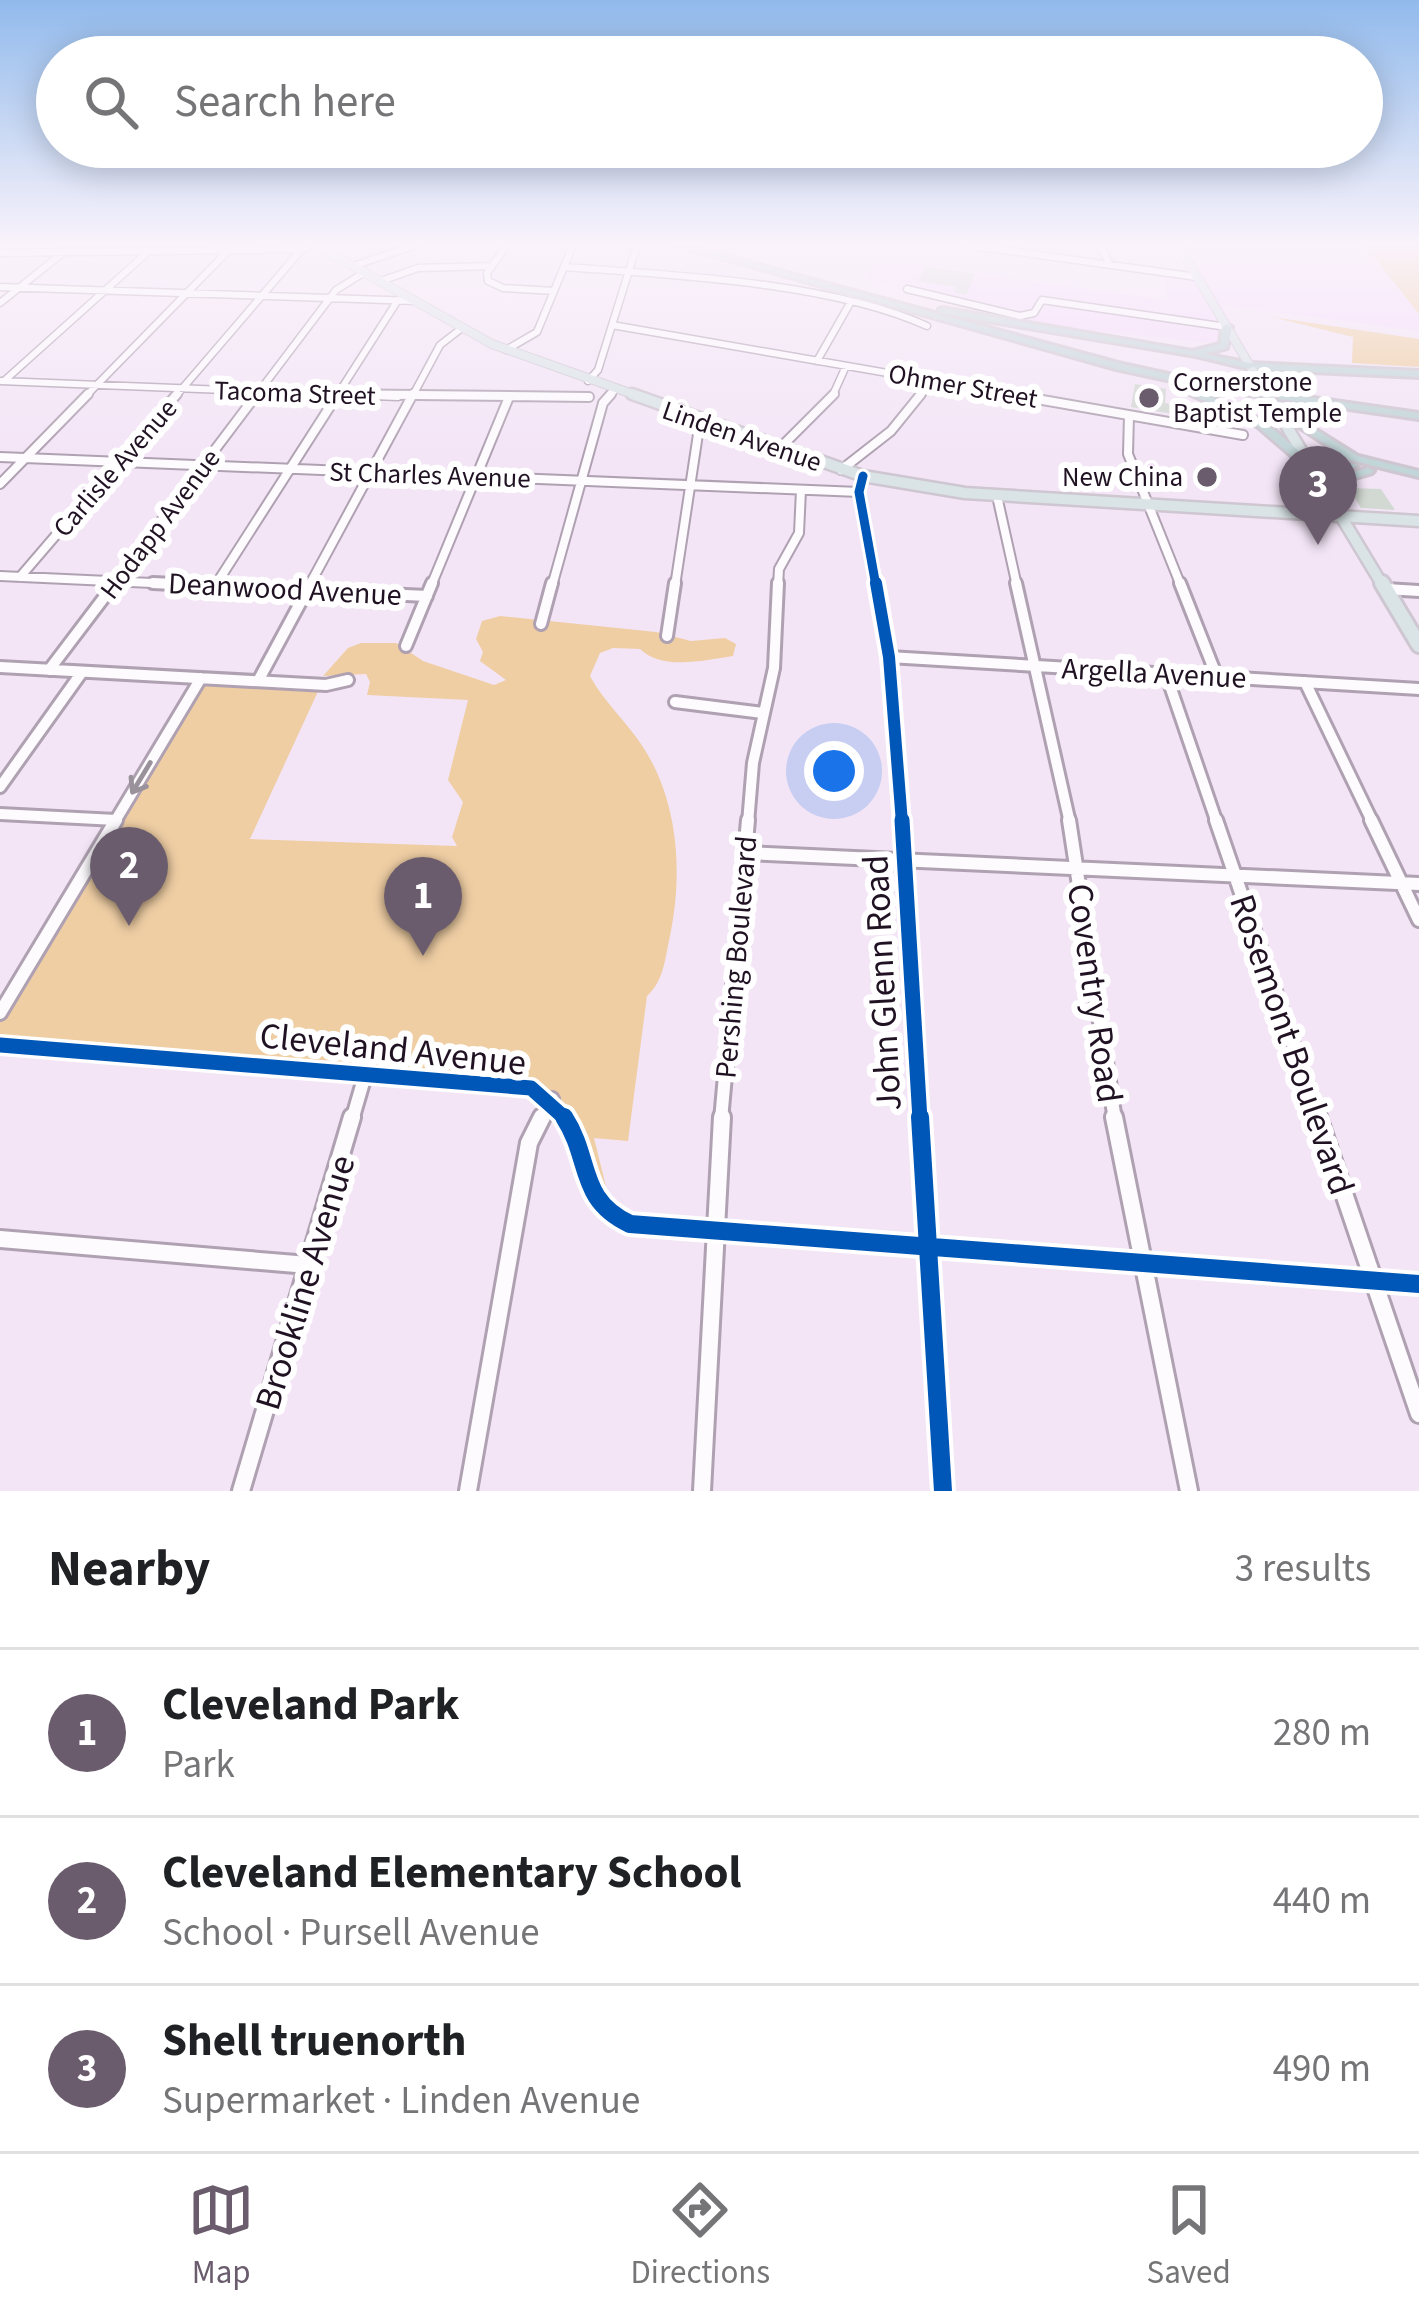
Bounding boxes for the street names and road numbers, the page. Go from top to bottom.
street label: Ohmer Street [885,354,1041,419]
street label: Tacoma Street [214,371,376,416]
street label: Carlisle Avenue [44,391,187,546]
street label: Linden Avenue [657,391,827,482]
street label: Hodapp Avenue [91,441,230,608]
street label: St Charles Avenue [329,452,531,499]
street label: Deanwood Avenue [167,562,403,617]
street label: Argella Avenue [1061,647,1247,700]
street label: Pershing Boulevard [704,834,769,1080]
street label: John Glenn Road [850,854,915,1112]
street label: Coventry Road [1054,880,1135,1106]
street label: Rosemont Boulevard [1216,887,1367,1202]
street label: Cleveland Avenue [257,1010,529,1089]
street label: Brookline Avenue [242,1149,368,1416]

